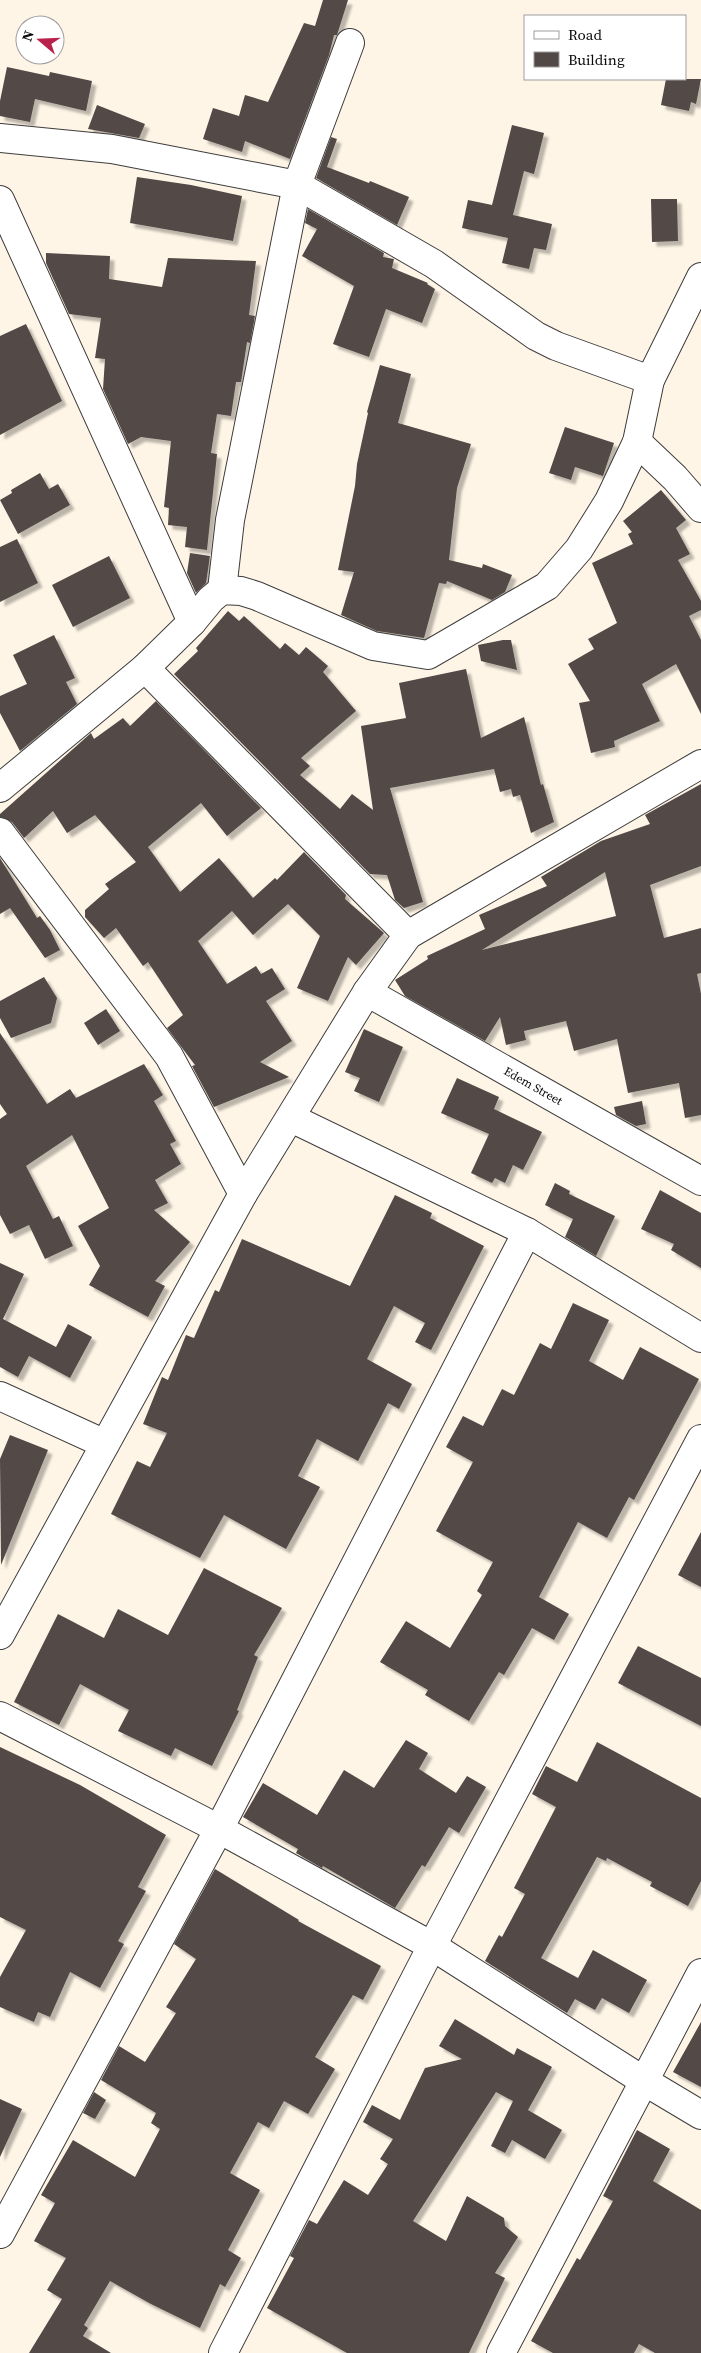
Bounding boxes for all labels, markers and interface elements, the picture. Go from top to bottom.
north arrow [15,15,65,65]
legend [524,15,686,80]
text: Road [568,24,602,45]
text: N [17,28,39,44]
text: Building [568,49,625,70]
street label: Edem Street [501,1063,565,1109]

